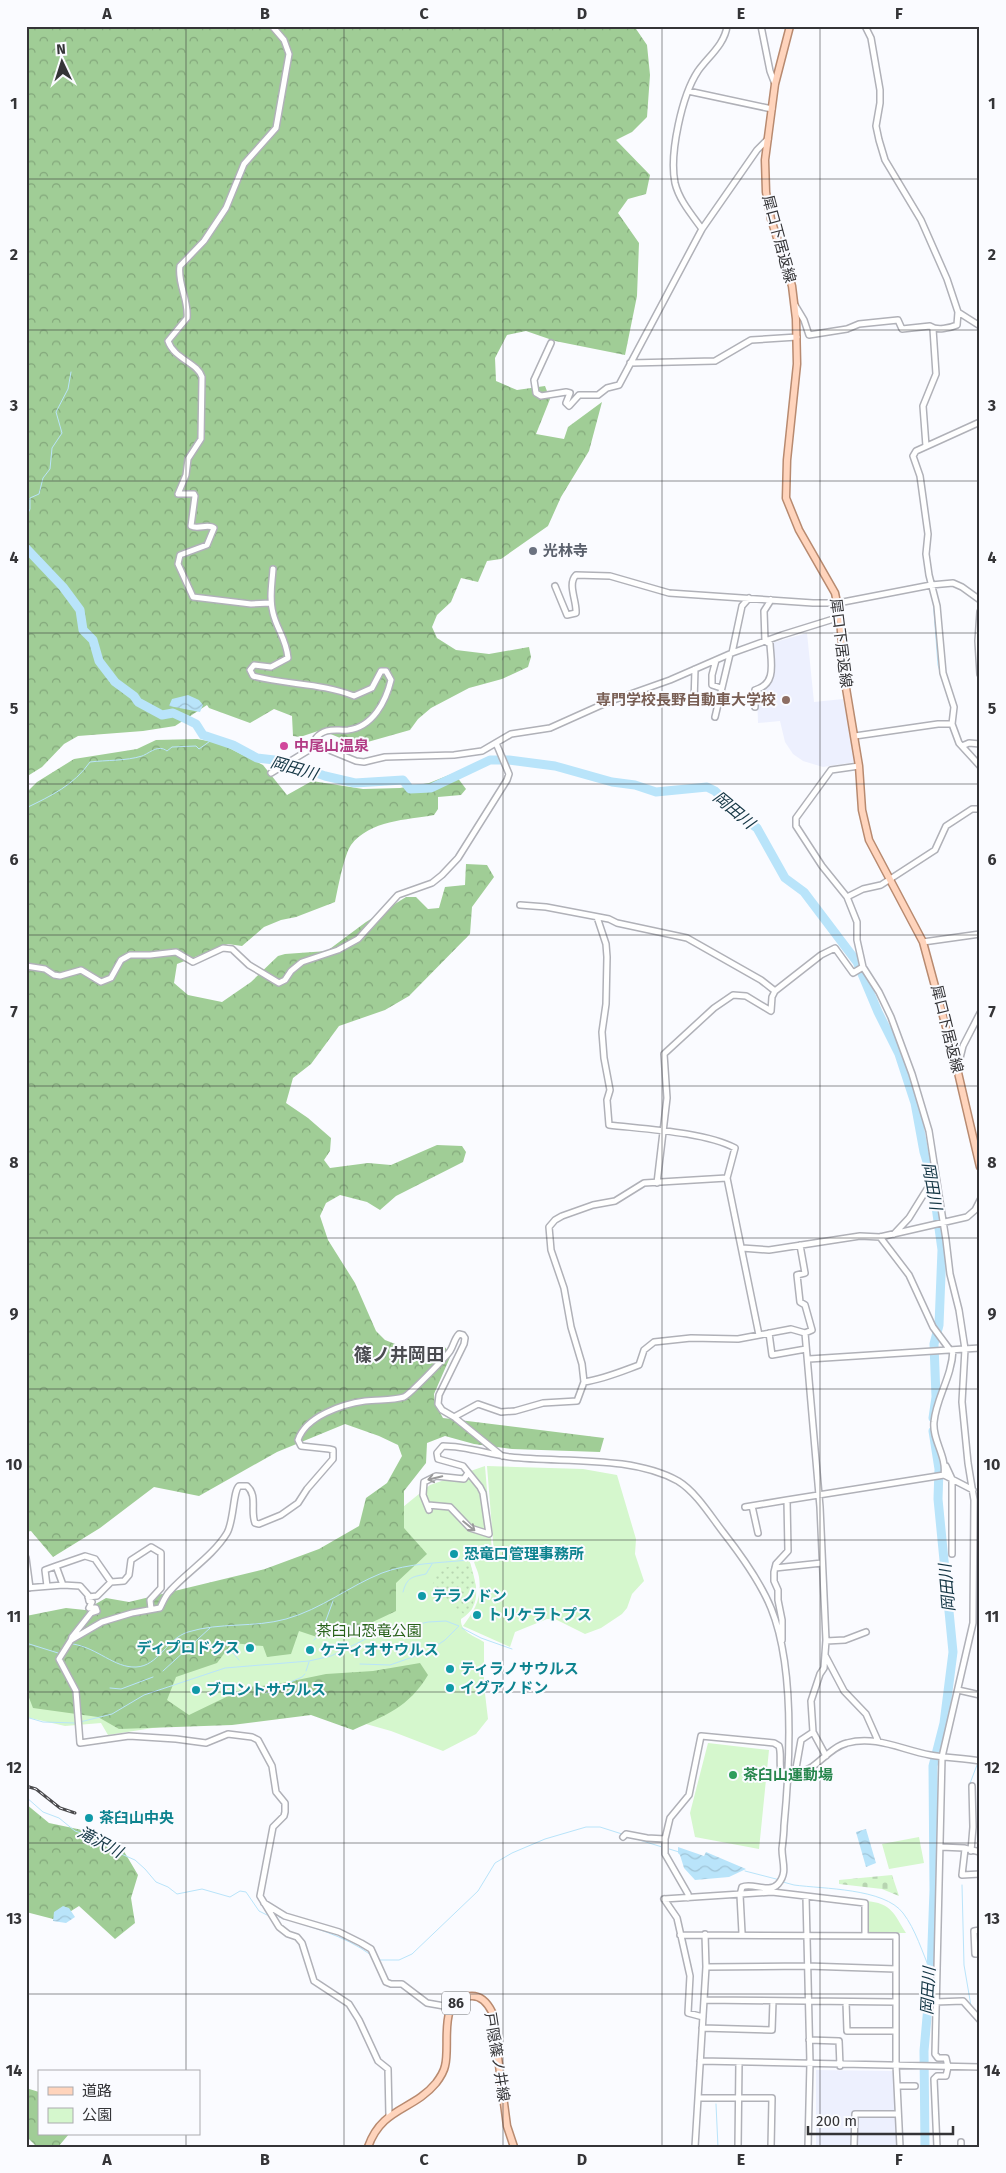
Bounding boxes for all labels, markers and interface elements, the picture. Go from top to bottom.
text: A [101,4,112,23]
text: B [260,4,270,23]
text: C [419,4,429,23]
text: D [577,4,587,23]
text: E [737,4,745,23]
text: F [895,4,903,23]
north arrow [38,38,88,88]
text: N [56,41,66,58]
text: 1 [10,94,18,113]
text: 1 [988,94,996,113]
street label: 犀口下居返線 [759,193,799,285]
text: 2 [10,245,18,264]
text: 2 [988,245,996,264]
text: 3 [9,396,18,415]
text: 3 [987,396,996,415]
place label: 光林寺 [543,542,588,560]
marker: 光林寺 [527,545,539,557]
text: 4 [9,548,19,567]
text: 4 [987,548,997,567]
street label: 犀口下居返線 [827,597,855,689]
place label: 専門学校長野自動車大学校 [596,691,776,709]
marker: 専門学校長野自動車大学校 [780,694,792,706]
text: 5 [10,699,19,718]
text: 5 [988,699,997,718]
place label: 中尾山温泉 [294,737,369,755]
marker: 中尾山温泉 [278,740,290,752]
water label: 岡田川 [268,752,322,784]
water label: 岡田川 [710,787,760,834]
text: 6 [9,850,19,869]
text: 6 [987,850,997,869]
street label: 犀口下居返線 [927,983,967,1075]
text: 7 [10,1002,18,1021]
text: 7 [988,1002,996,1021]
text: 8 [9,1153,19,1172]
text: 8 [987,1153,997,1172]
water label: 岡田川 [918,1161,946,1213]
text: 9 [10,1304,19,1323]
text: 9 [988,1304,997,1323]
district label: 篠ノ井岡田 [354,1344,444,1366]
text: 10 [6,1455,22,1474]
text: 10 [984,1455,1000,1474]
one-way arrow [427,1474,443,1483]
one-way arrow [462,1520,475,1531]
place label: 恐竜口管理事務所 [464,1545,584,1563]
marker: 恐竜口管理事務所 [448,1548,460,1560]
water label: 岡田川 [935,1561,959,1613]
place label: テラノドン [432,1587,507,1605]
marker: テラノドン [416,1590,428,1602]
place label: トリケラトプス [487,1606,592,1624]
text: 11 [7,1607,21,1626]
text: 11 [985,1607,999,1626]
marker: トリケラトプス [471,1609,483,1621]
park label: 茶臼山恐竜公園 [316,1622,422,1640]
place label: ディプロドクス [136,1639,240,1657]
place label: ケティオサウルス [320,1641,439,1659]
marker: ディプロドクス [244,1642,256,1654]
marker: ケティオサウルス [304,1644,316,1656]
place label: ティラノサウルス [460,1660,579,1678]
marker: ティラノサウルス [444,1663,456,1675]
place label: イグアノドン [460,1679,548,1697]
place label: ブロントサウルス [206,1681,326,1699]
marker: イグアノドン [444,1682,456,1694]
marker: ブロントサウルス [190,1684,202,1696]
text: 12 [6,1758,22,1777]
text: 12 [984,1758,1000,1777]
place label: 茶臼山運動場 [743,1766,833,1784]
marker: 茶臼山運動場 [727,1769,739,1781]
place label: 茶臼山中央 [99,1809,174,1827]
marker: 茶臼山中央 [83,1812,95,1824]
water label: 滝沢川 [74,1822,127,1863]
text: 13 [6,1909,22,1928]
text: 13 [984,1909,1000,1928]
water label: 岡田川 [917,1965,939,2015]
road number: 86 [442,1992,470,2015]
street label: 戸隠篠ノ井線 [481,2011,513,2103]
text: 14 [6,2061,22,2080]
text: 14 [984,2061,1000,2080]
legend [38,2070,200,2136]
text: 道路 [82,2082,112,2100]
scale bar [808,2103,954,2135]
text: 公園 [82,2106,112,2124]
text: 200 m [816,2112,857,2130]
text: A [101,2150,112,2169]
text: B [260,2150,270,2169]
text: C [419,2150,429,2169]
text: D [577,2150,587,2169]
text: E [737,2150,745,2169]
text: F [895,2150,903,2169]

